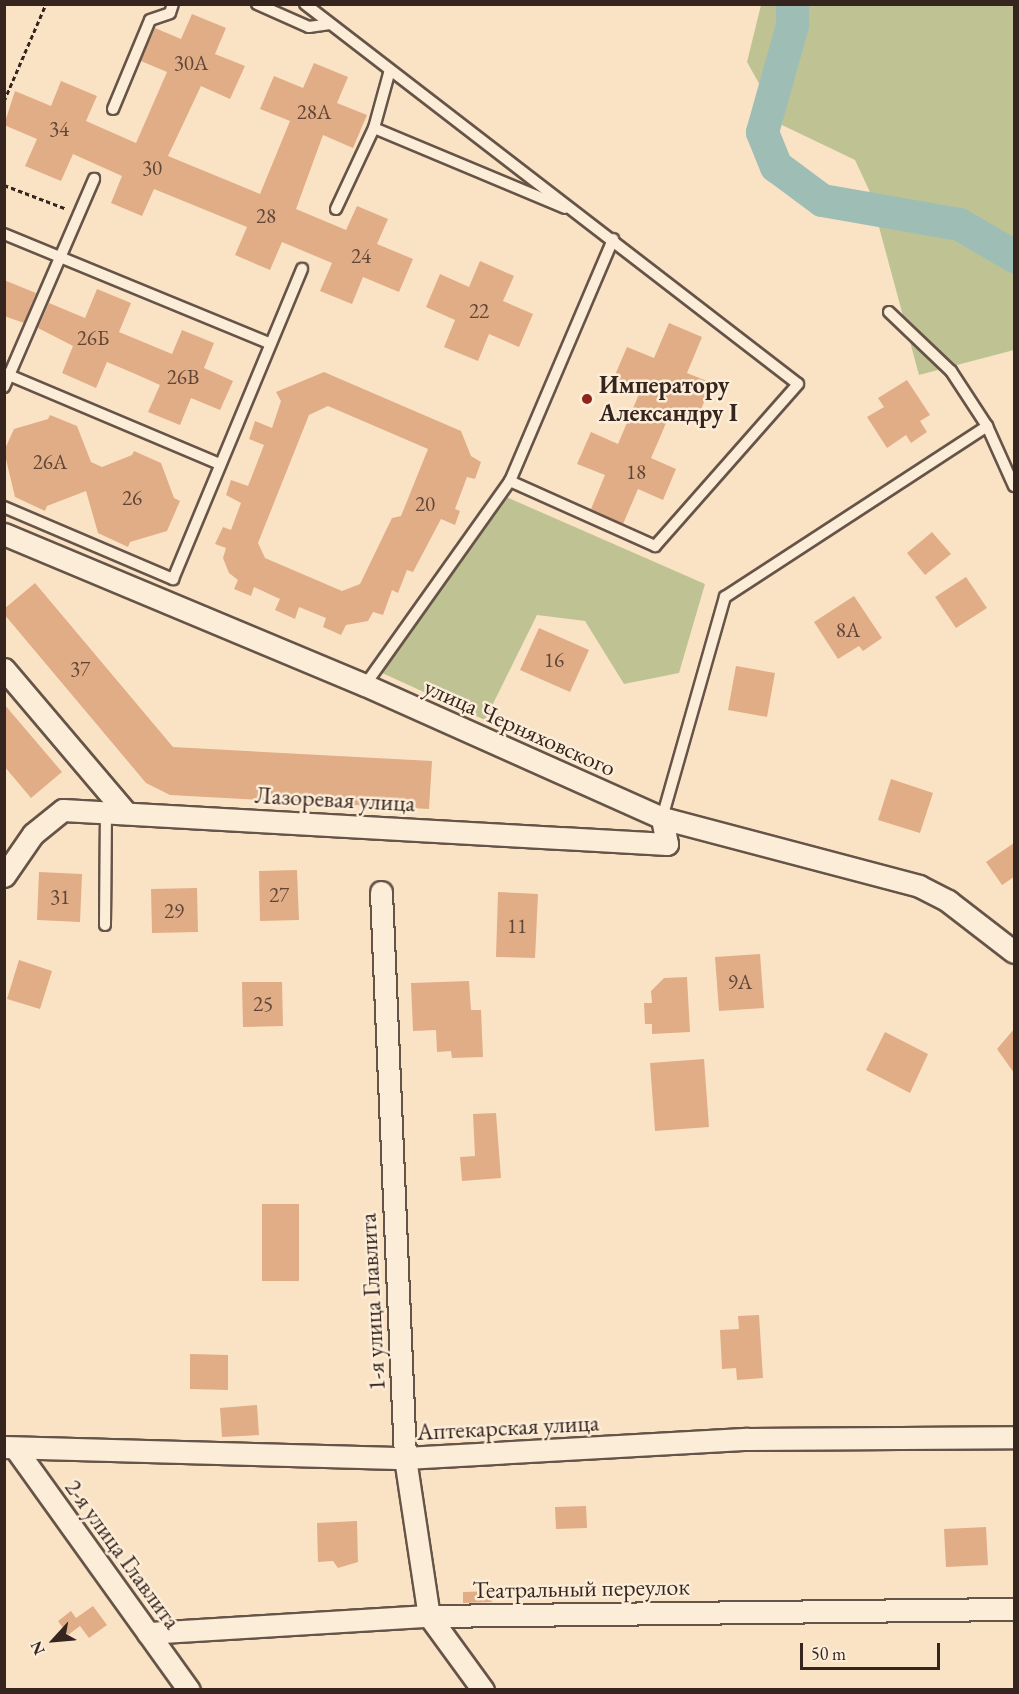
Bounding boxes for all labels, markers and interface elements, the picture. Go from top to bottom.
house number: 30А [174,50,208,76]
house number: 28А [297,99,331,125]
house number: 34 [49,116,69,142]
house number: 30 [142,155,162,181]
house number: 28 [256,203,276,229]
house number: 24 [351,243,371,269]
house number: 22 [469,298,489,324]
house number: 26Б [77,325,109,351]
house number: 26В [167,364,199,390]
place label: Императору Александру I [599,371,738,427]
marker: Императору Александру I [580,392,594,406]
house number: 26А [33,449,67,475]
house number: 18 [626,459,646,485]
house number: 26 [122,485,142,511]
house number: 20 [415,491,435,517]
house number: 8А [836,617,860,643]
house number: 16 [544,647,564,673]
house number: 37 [70,656,90,682]
street label: улица Черняховского [420,672,620,782]
street label: Лазоревая улица [254,780,416,818]
house number: 27 [269,882,289,908]
house number: 31 [50,884,70,910]
house number: 29 [164,898,184,924]
house number: 11 [507,913,527,939]
house number: 9А [728,969,752,995]
house number: 25 [253,991,273,1017]
street label: 1-я улица Главлита [353,1212,391,1392]
street label: Аптекарская улица [416,1408,600,1446]
street label: 2-я улица Главлита [59,1474,187,1634]
street label: Театральный переулок [472,1572,690,1604]
north arrow [24,1610,84,1670]
scale bar [803,1631,942,1669]
text: N [25,1638,50,1659]
text: 50 m [811,1642,846,1665]

